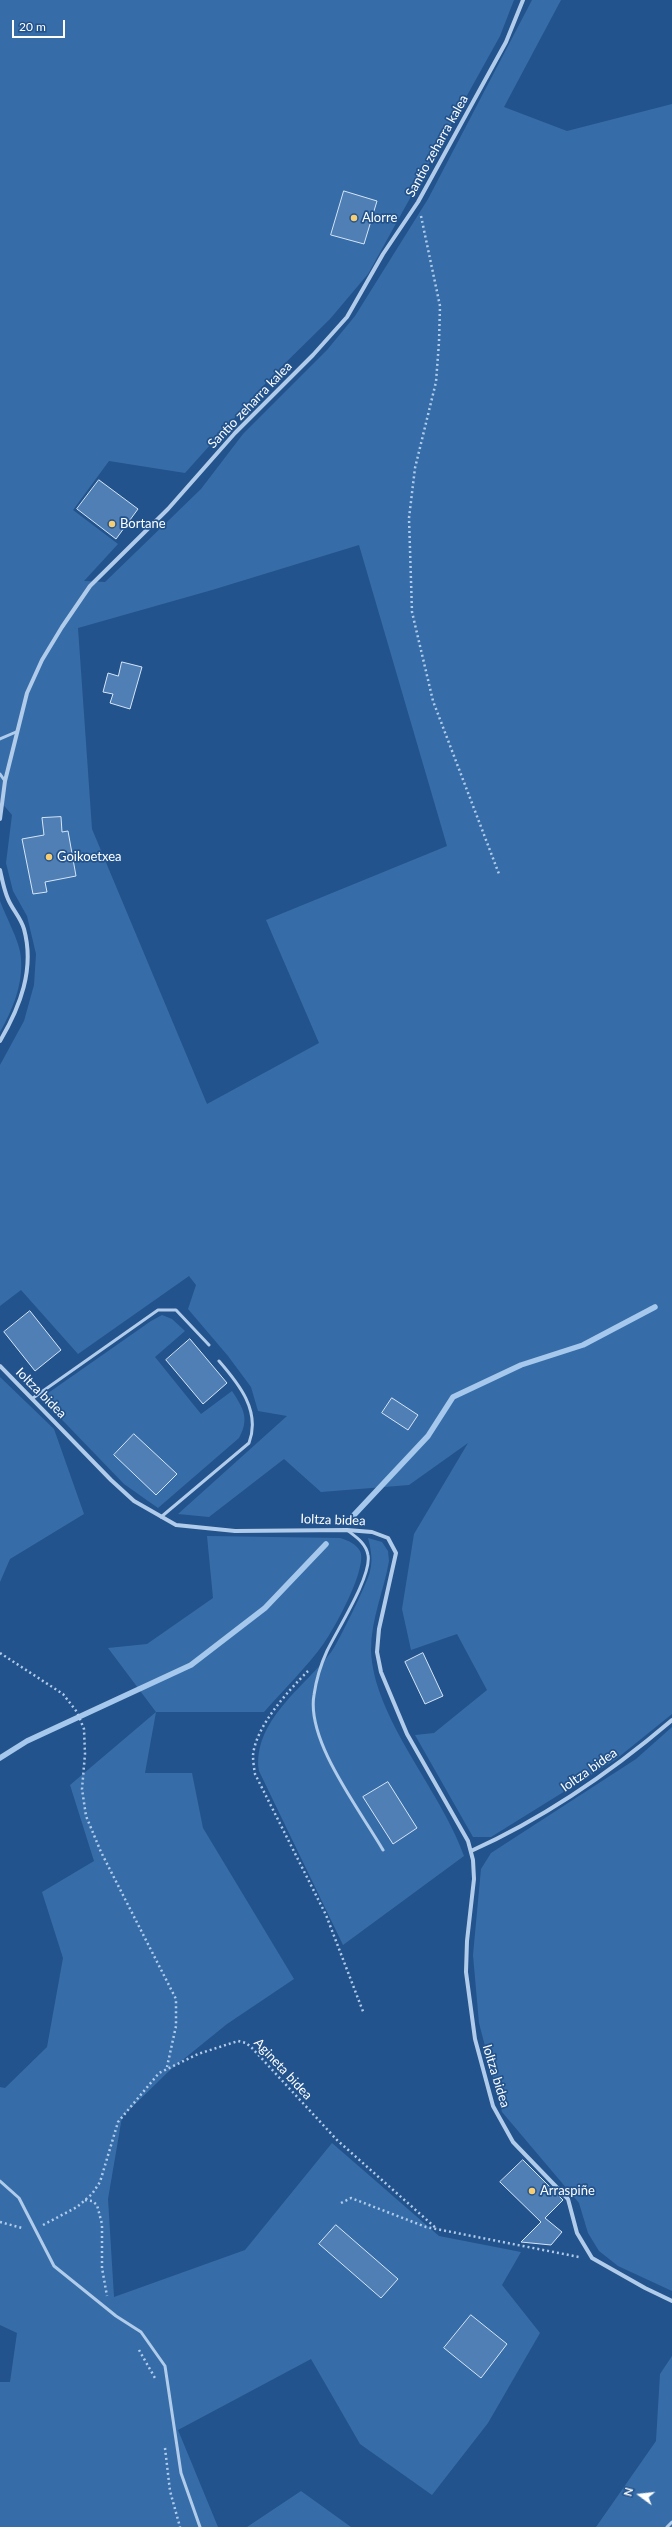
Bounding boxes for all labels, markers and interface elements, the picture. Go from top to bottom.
scale bar [14,12,67,38]
text: 20 m [19,19,46,34]
street label: Santio zeharra kalea [402,92,472,200]
place label: Alorre [362,210,397,226]
marker: Alorre [349,213,359,223]
street label: Santio zeharra kalea [205,358,295,452]
place label: Bortane [120,516,166,532]
marker: Bortane [107,519,117,529]
place label: Goikoetxea [57,849,121,865]
marker: Goikoetxea [44,852,54,862]
street label: Ioltza bidea [12,1364,70,1422]
street label: Ioltza bidea [300,1511,366,1529]
street label: Ioltza bidea [558,1745,620,1795]
street label: Agineta bidea [251,2035,315,2103]
street label: Ioltza bidea [479,2043,513,2109]
place label: Arraspiñe [540,2183,595,2199]
marker: Arraspiñe [527,2186,537,2196]
north arrow [620,2475,660,2515]
text: N [621,2486,635,2498]

